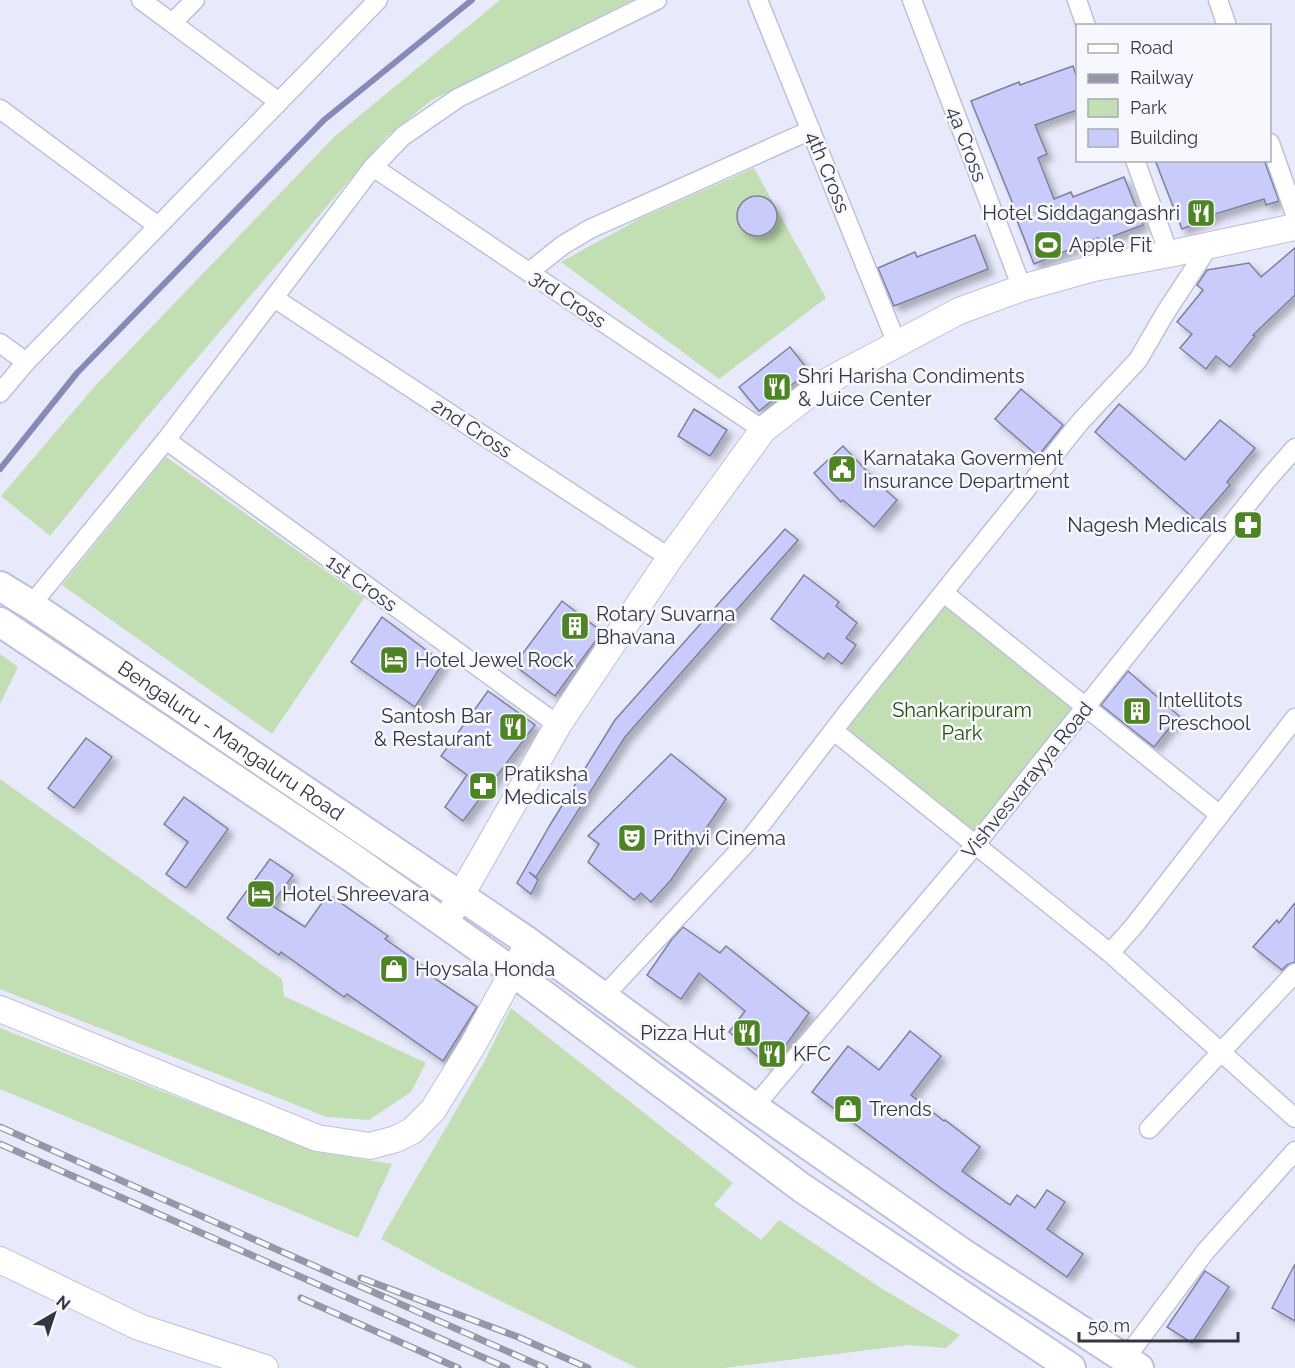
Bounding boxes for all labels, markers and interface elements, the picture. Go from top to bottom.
legend [1076,24,1271,162]
text: Road [1130,37,1173,58]
text: Railway [1130,67,1194,88]
text: Park [1130,97,1167,118]
street label: 4a Cross [942,103,992,185]
text: Building [1130,127,1198,148]
street label: 4th Cross [801,128,855,216]
restaurant icon: Hotel Siddagangashri [1185,197,1217,229]
place label: Hotel Siddagangashri [982,201,1180,225]
sports icon: Apple Fit [1032,229,1064,261]
place label: Apple Fit [1069,233,1153,257]
street label: 3rd Cross [525,265,611,333]
place label: Shri Harisha Condiments & Juice Center [798,364,1025,411]
restaurant icon: Shri Harisha Condiments & Juice Center [761,371,793,403]
street label: 2nd Cross [427,393,517,463]
place label: Karnataka Goverment Insurance Department [863,446,1070,493]
public building icon: Karnataka Goverment Insurance Department [826,453,858,485]
pharmacy icon: Nagesh Medicals [1232,509,1264,541]
place label: Nagesh Medicals [1067,513,1227,537]
street label: 1st Cross [322,549,402,617]
place label: Rotary Suvarna Bhavana [596,602,735,649]
building icon: Rotary Suvarna Bhavana [559,610,591,642]
hotel icon: Hotel Jewel Rock [378,644,410,676]
place label: Hotel Jewel Rock [415,648,574,672]
street label: Bengaluru - Mangaluru Road [114,656,349,826]
place label: Intellitots Preschool [1158,688,1251,735]
building icon: Intellitots Preschool [1121,695,1153,727]
street label: Vishvesvarayya Road [956,697,1098,863]
park label: Shankaripuram Park [892,698,1032,745]
place label: Santosh Bar & Restaurant [374,704,492,751]
restaurant icon: Santosh Bar & Restaurant [497,711,529,743]
place label: Pratiksha Medicals [504,762,588,809]
pharmacy icon: Pratiksha Medicals [467,770,499,802]
theatre icon: Prithvi Cinema [616,822,648,854]
place label: Prithvi Cinema [653,826,786,850]
hotel icon: Hotel Shreevara [245,878,277,910]
place label: Hotel Shreevara [282,882,429,906]
shop icon: Hoysala Honda [378,953,410,985]
place label: Hoysala Honda [415,957,555,981]
restaurant icon: Pizza Hut [731,1017,763,1049]
place label: Pizza Hut [640,1021,726,1045]
restaurant icon: KFC [756,1038,788,1070]
place label: KFC [793,1042,831,1066]
shop icon: Trends [832,1093,864,1125]
place label: Trends [869,1097,932,1121]
north arrow [24,1284,84,1344]
text: N [52,1292,74,1314]
scale bar [1079,1305,1238,1343]
text: 50 m [1088,1315,1130,1336]

